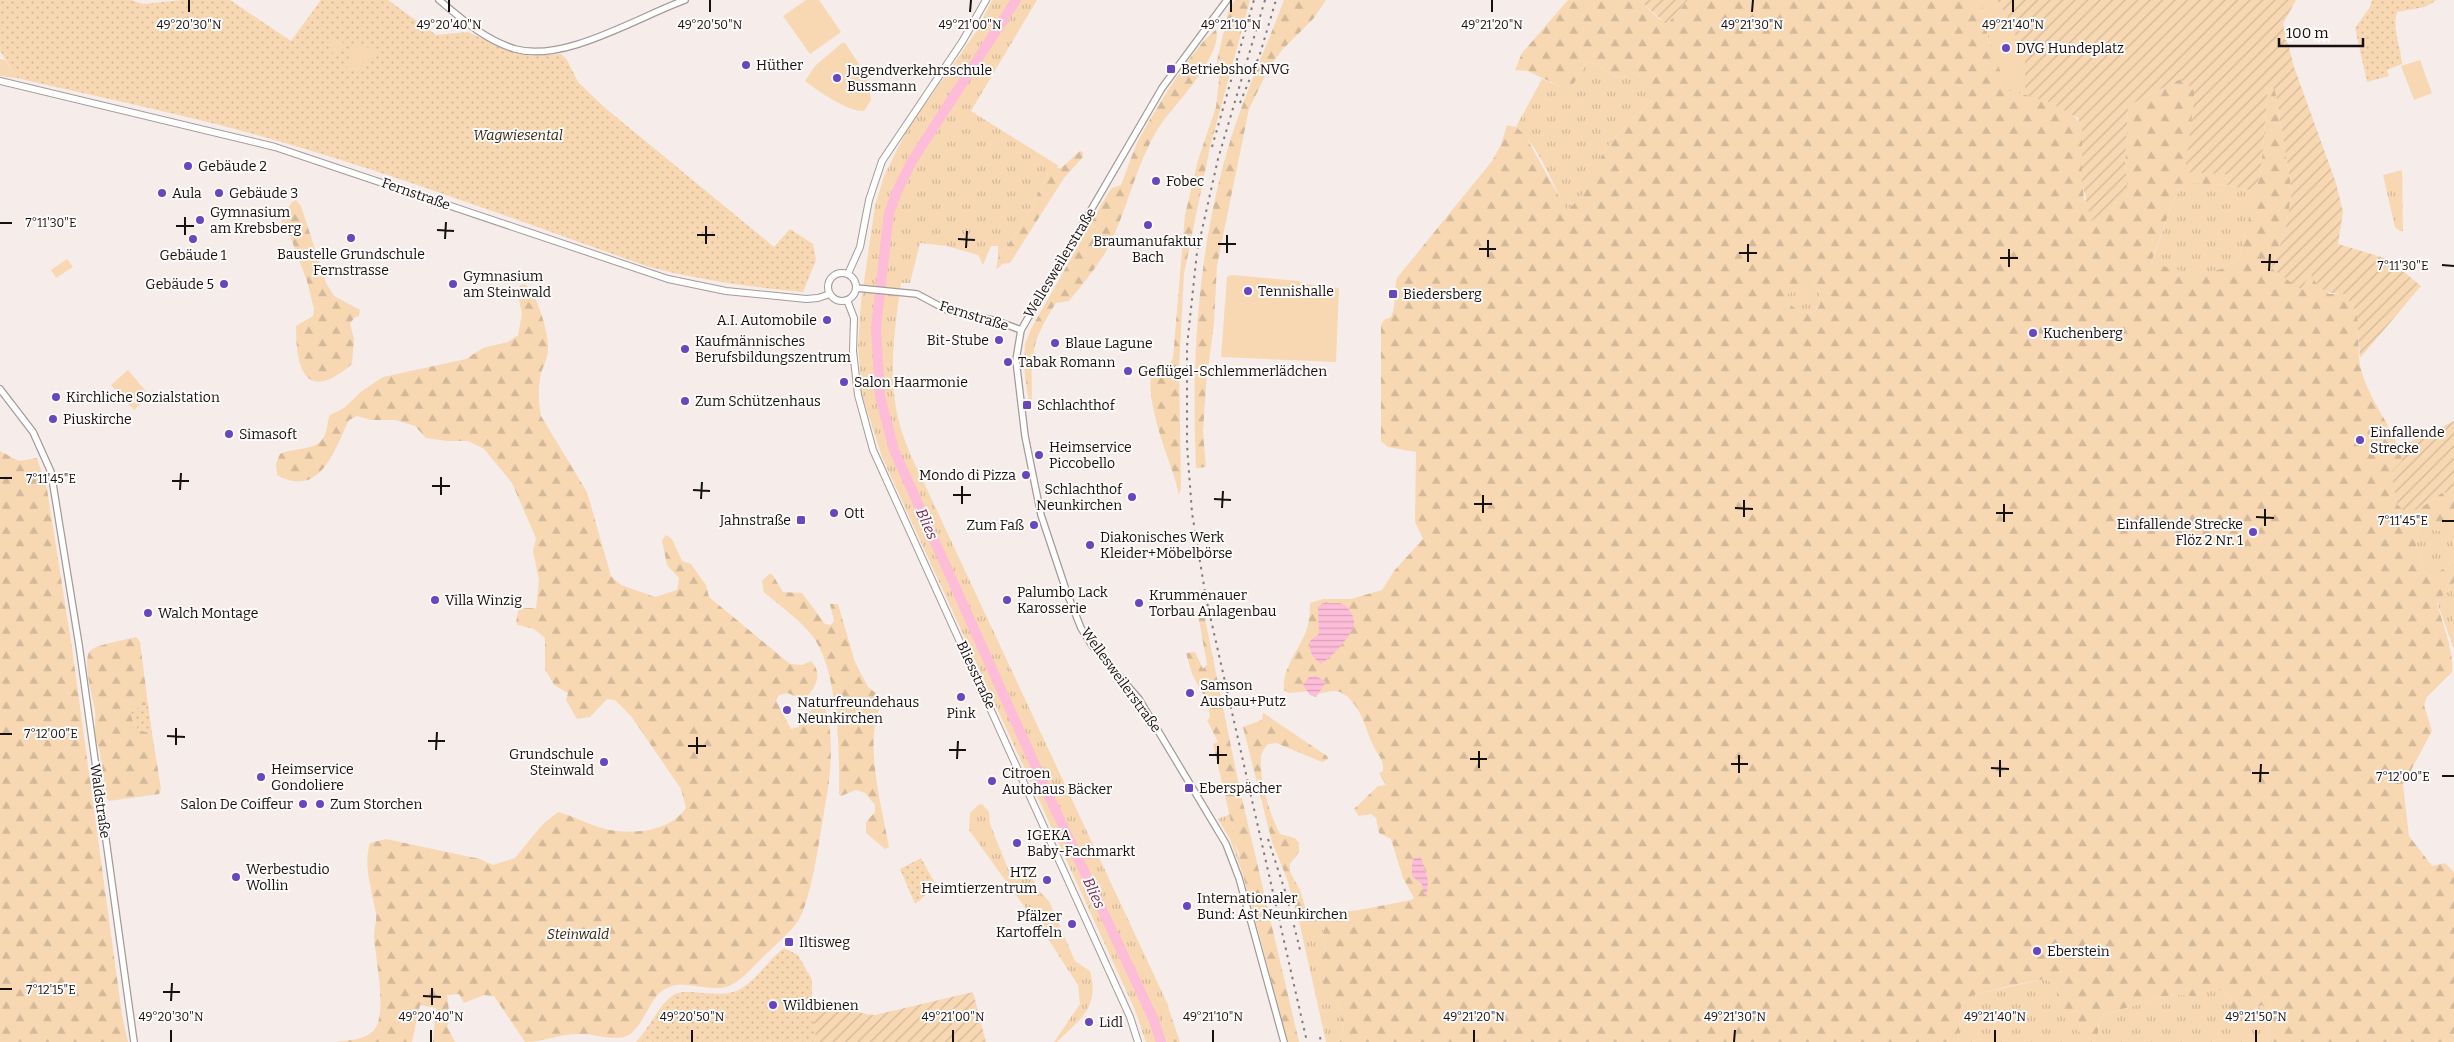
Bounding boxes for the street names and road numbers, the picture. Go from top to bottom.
street label: Fernstraße [379,174,453,214]
street label: Wellesweilerstraße [1020,205,1100,321]
street label: Fernstraße [937,297,1011,335]
street label: Wellesweilerstraße [1077,624,1165,736]
street label: Bliesstraße [953,638,999,712]
street label: Waldstraße [86,763,114,839]

